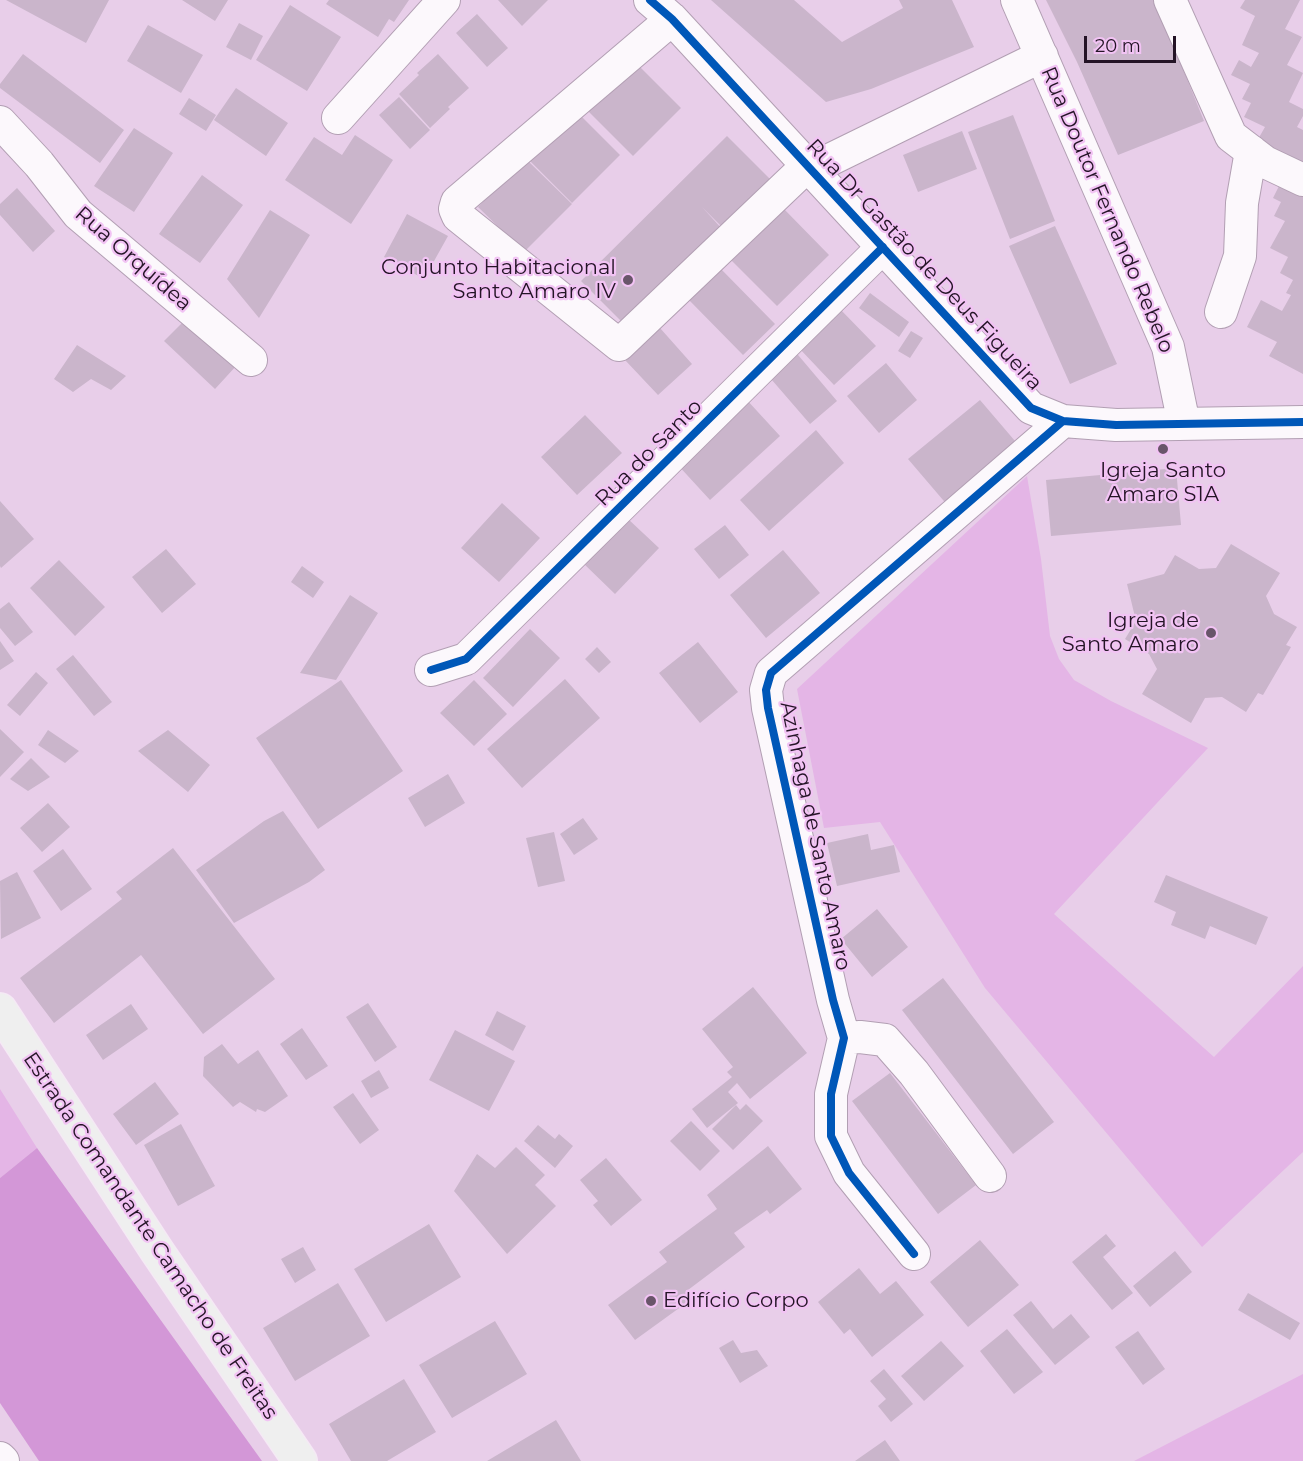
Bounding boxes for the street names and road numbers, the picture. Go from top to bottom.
street label: Rua Doutor Fernando Rebelo [1035,63,1179,357]
street label: Rua Dr Gastão de Deus Figueira [801,134,1047,396]
street label: Rua Orquídea [70,202,196,316]
street label: Rua do Santo [590,394,708,512]
street label: Azinhaga de Santo Amaro [774,699,856,973]
street label: Estrada Comandante Camacho de Freitas [17,1048,283,1424]

